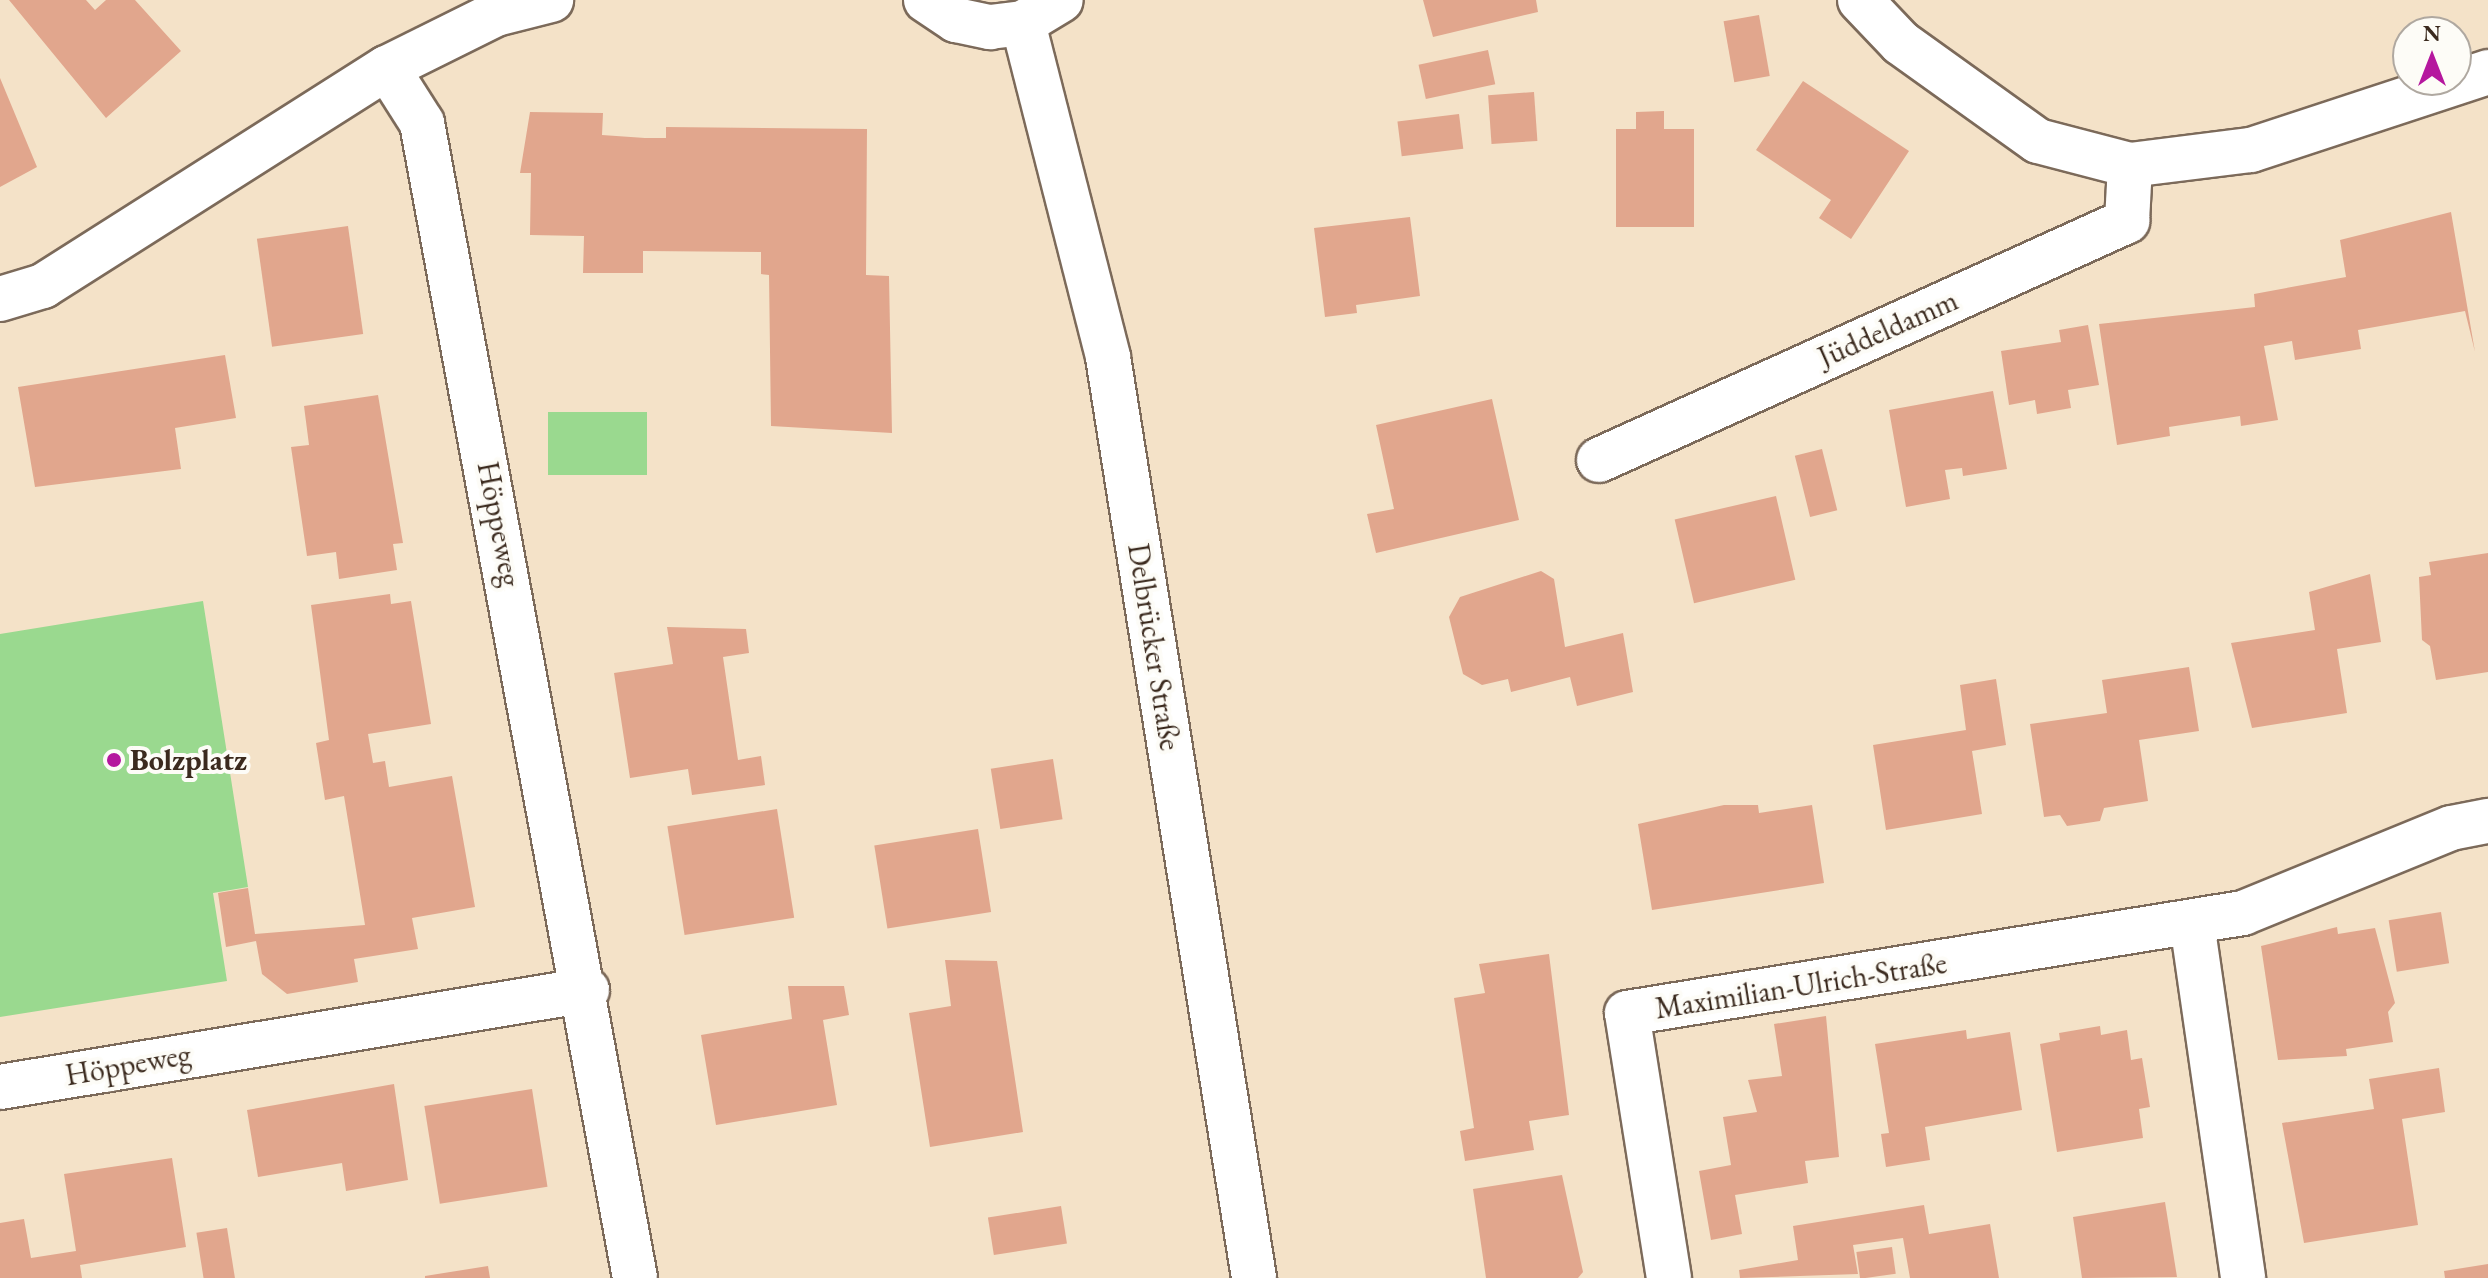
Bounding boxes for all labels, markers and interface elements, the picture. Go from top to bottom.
north arrow [2392,16,2472,96]
text: N [2423,19,2441,48]
street label: Jüddeldamm [1813,282,1963,376]
street label: Höppeweg [469,458,529,590]
street label: Delbrücker Straße [1120,541,1188,753]
place label: Bolzplatz [130,742,247,778]
marker: Bolzplatz [105,751,123,769]
street label: Maximilian-Ulrich-Straße [1653,945,1949,1027]
street label: Höppeweg [63,1036,193,1094]

